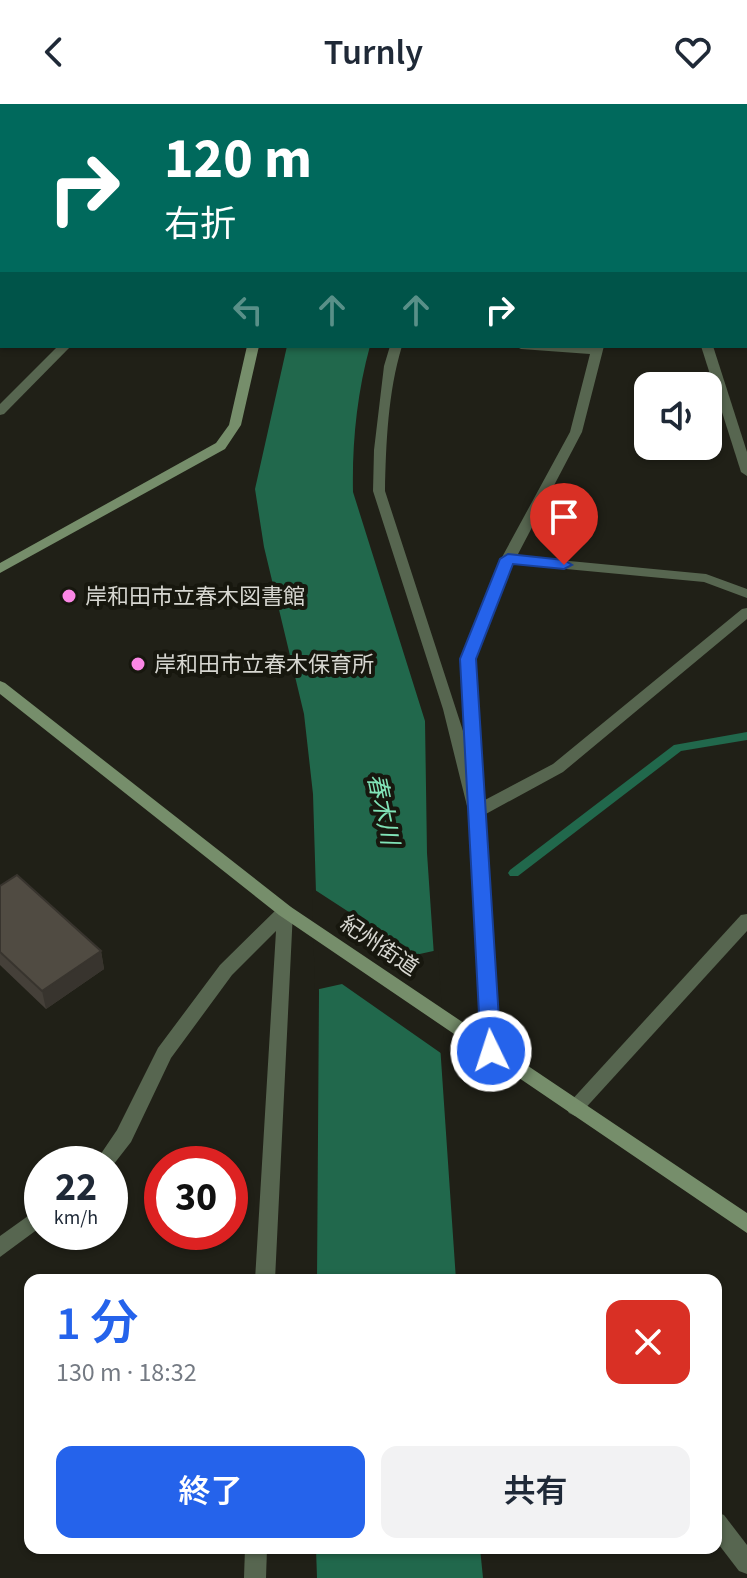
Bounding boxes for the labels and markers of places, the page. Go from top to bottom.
pin [530,483,598,565]
place label: 岸和田市立春木図書館 [85,581,305,613]
marker: 岸和田市立春木図書館 [60,587,78,605]
place label: 岸和田市立春木保育所 [154,649,374,681]
marker: 岸和田市立春木保育所 [129,655,147,673]

